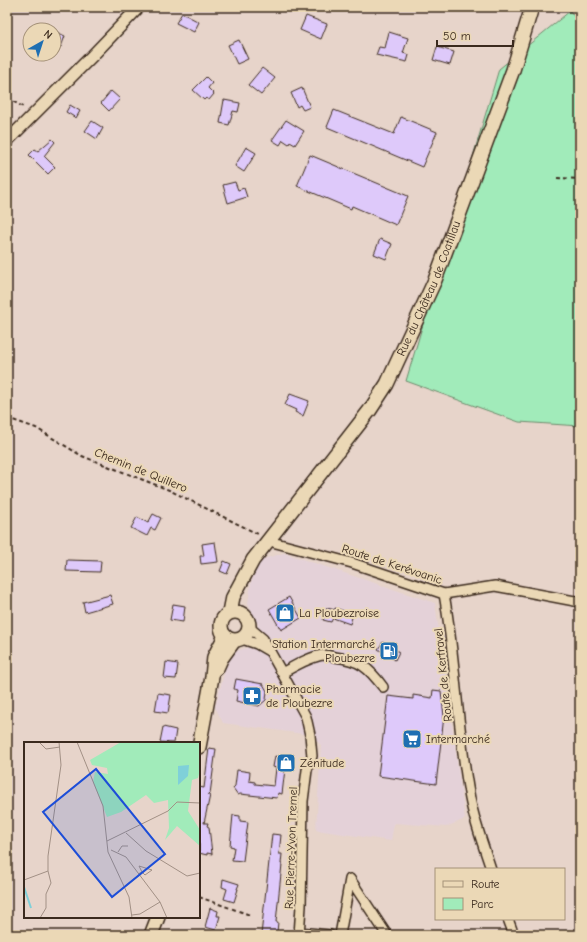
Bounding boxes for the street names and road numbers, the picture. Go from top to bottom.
street label: Rue du Château de Coatillau [394,219,463,358]
street label: Chemin de Quillero [92,445,190,495]
street label: Route de Kerévoanic [340,541,444,587]
street label: Route de Kerfravel [431,628,455,722]
street label: Rue Pierre-Yvon Tremel [282,787,300,909]

